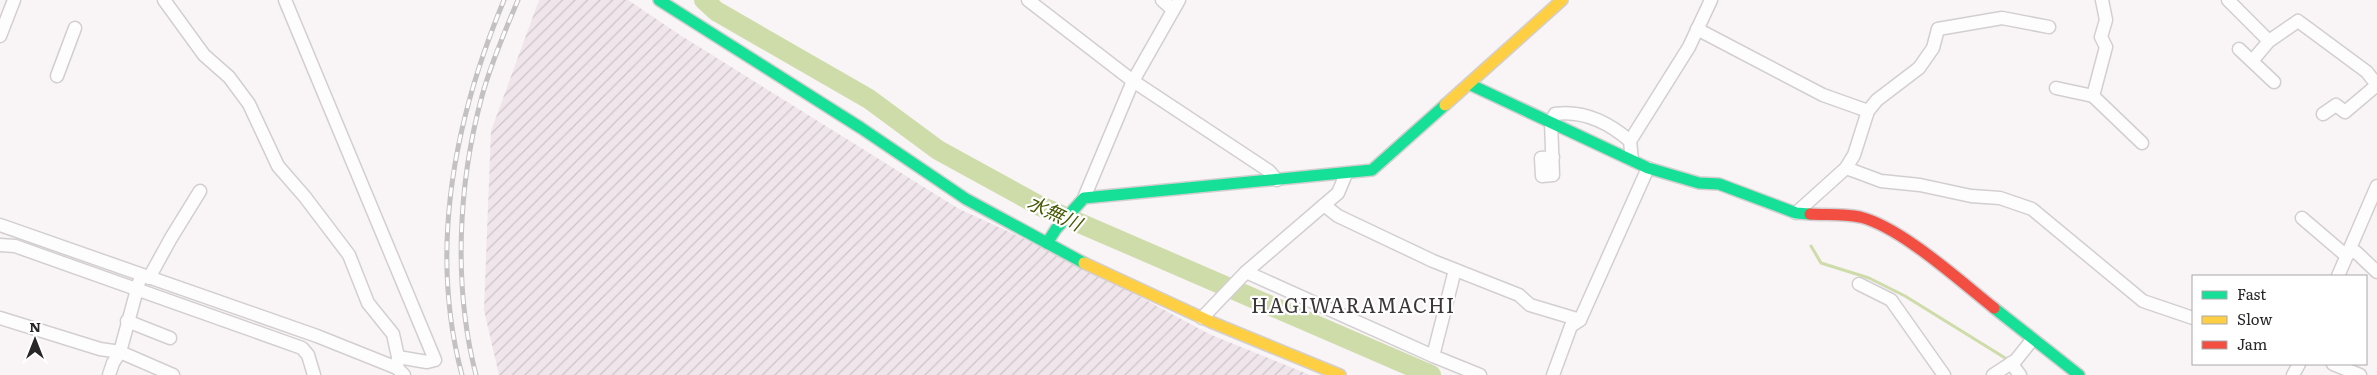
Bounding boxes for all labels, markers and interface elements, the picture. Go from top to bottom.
water label: 水無川 [1023,187,1089,238]
legend [2192,275,2367,365]
text: Fast [2237,282,2266,305]
district label: HAGIWARAMACHI [1251,289,1455,319]
text: Slow [2237,307,2272,330]
north arrow [10,315,60,365]
text: N [29,316,41,336]
text: Jam [2237,332,2268,355]

